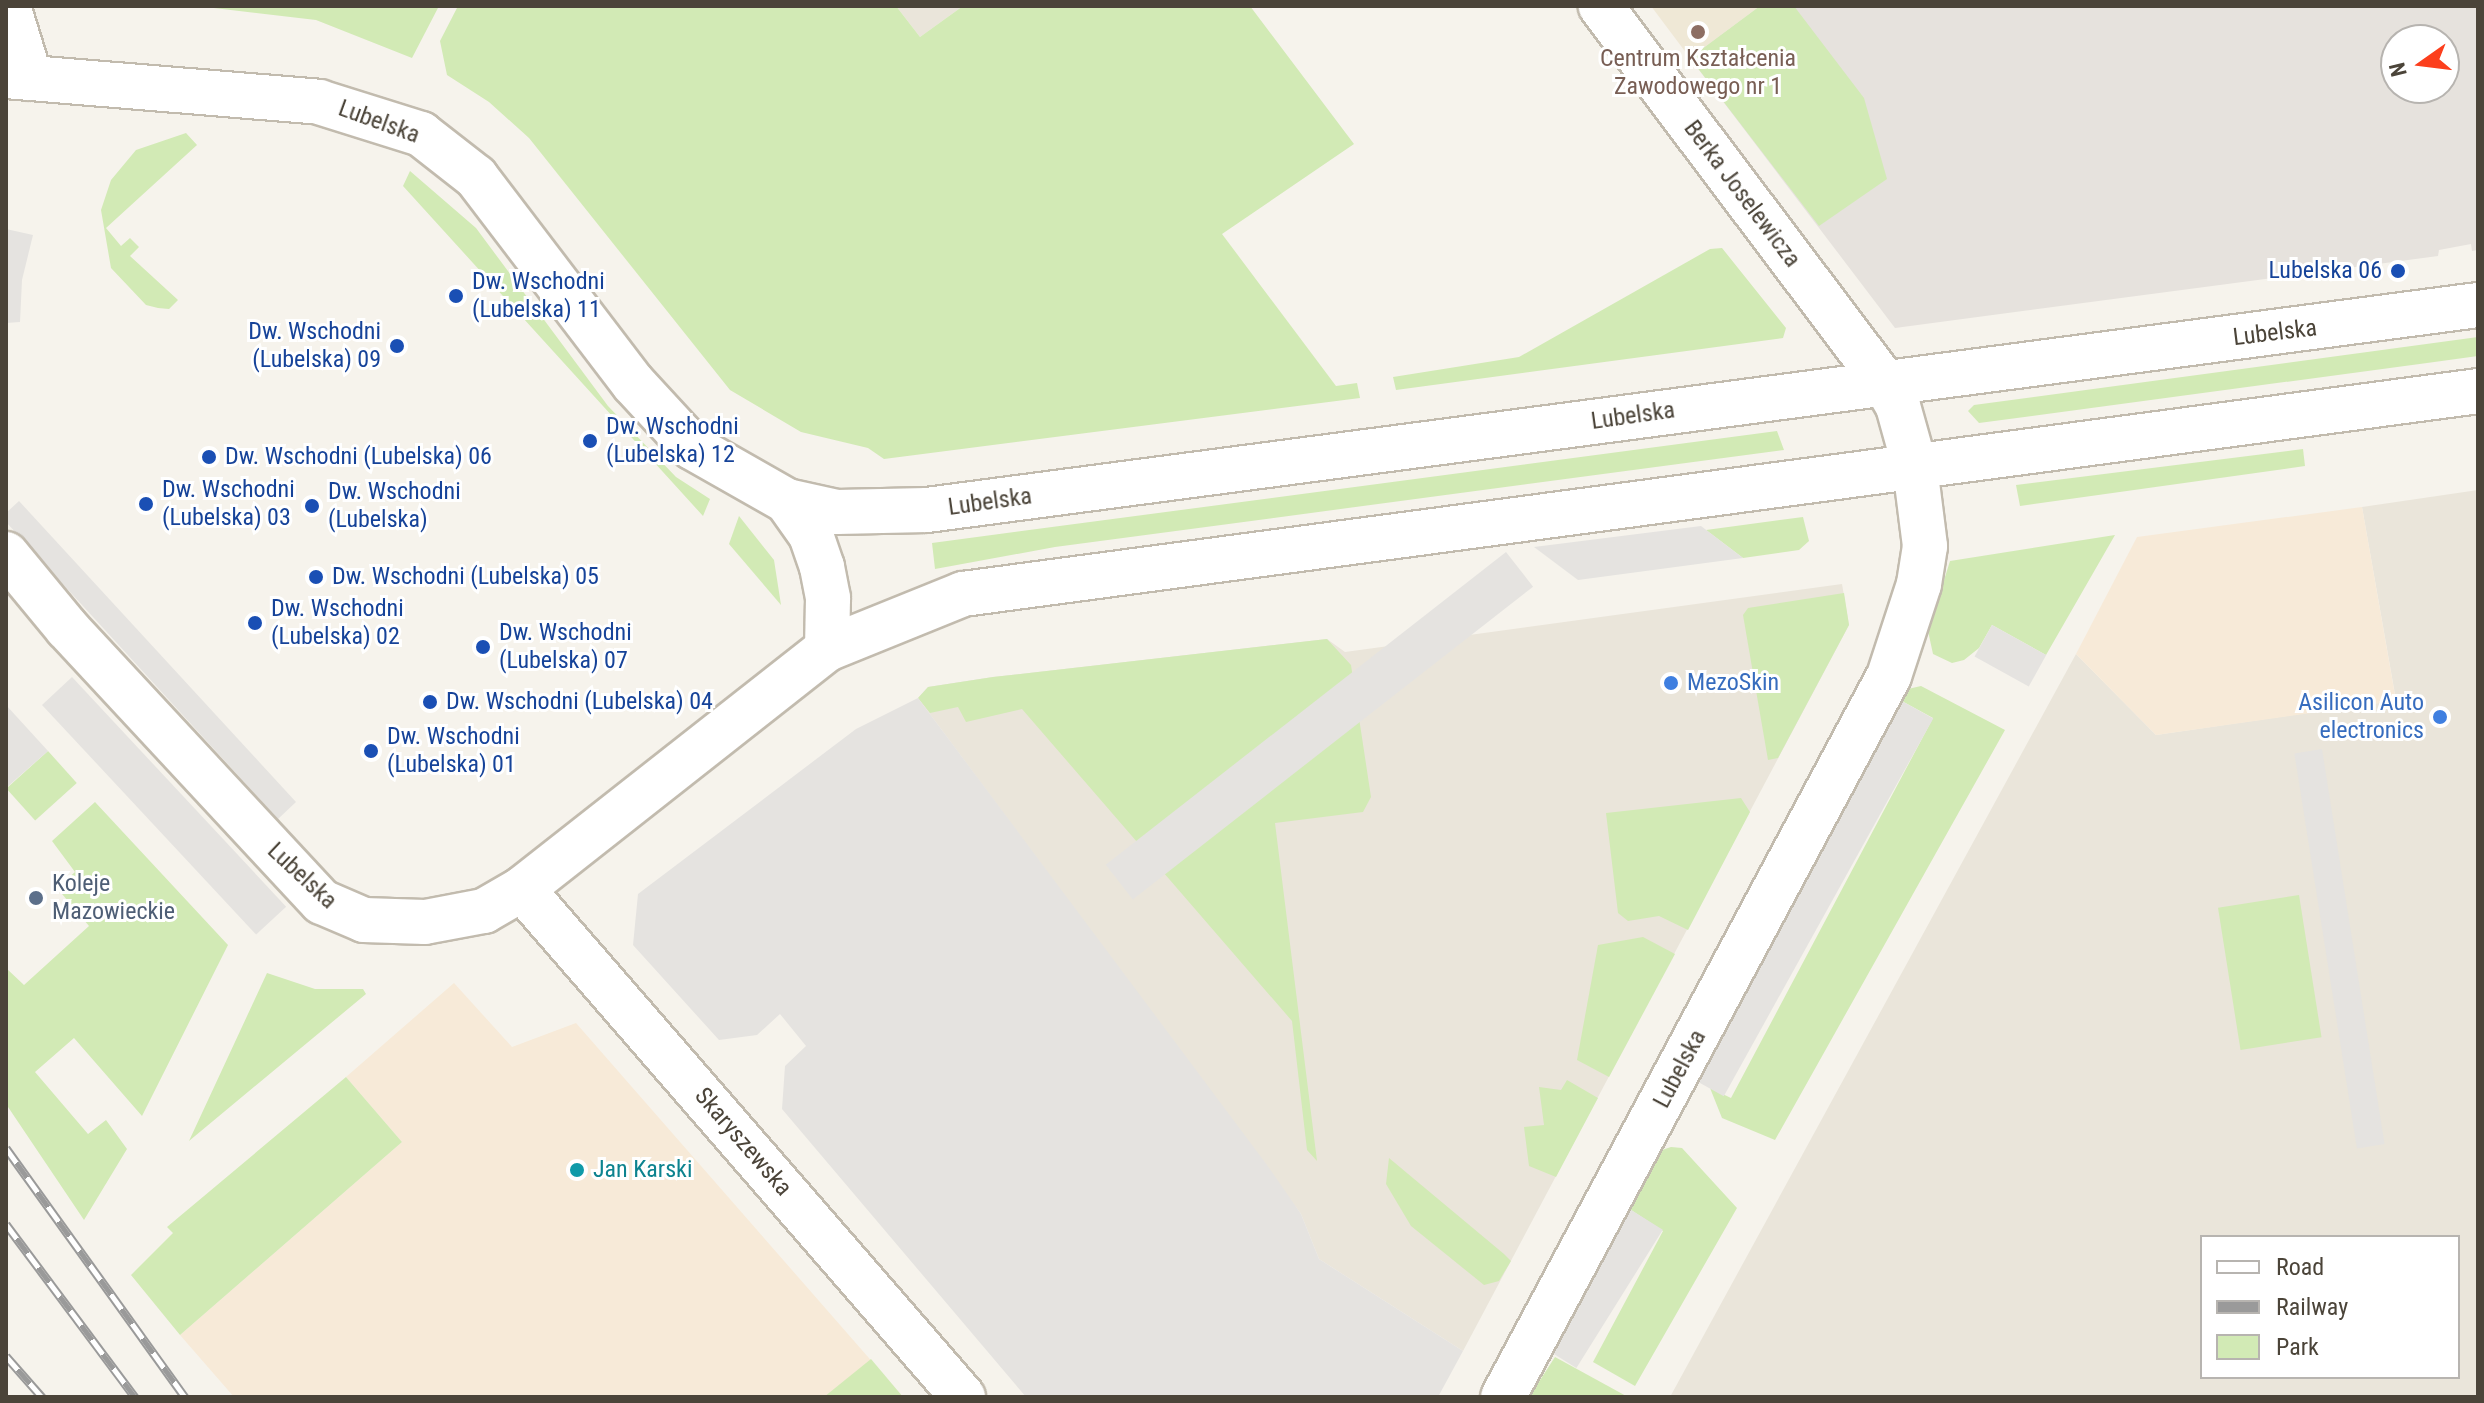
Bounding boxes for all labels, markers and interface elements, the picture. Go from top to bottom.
marker: Centrum Kształcenia Zawodowego nr 1 [1689,23,1707,41]
north arrow [2380,24,2460,104]
place label: Centrum Kształcenia Zawodowego nr 1 [1600,45,1796,101]
text: N [2384,60,2412,79]
street label: Lubelska [334,94,424,150]
street label: Berka Joselewicza [1677,115,1807,273]
place label: Lubelska 06 [2268,257,2382,285]
marker: Lubelska 06 [2389,262,2407,280]
place label: Dw. Wschodni (Lubelska) 11 [472,268,605,324]
marker: Dw. Wschodni (Lubelska) 11 [447,287,465,305]
street label: Lubelska [2231,314,2319,352]
place label: Dw. Wschodni (Lubelska) 09 [248,318,381,374]
marker: Dw. Wschodni (Lubelska) 09 [388,337,406,355]
street label: Lubelska [1589,396,1677,436]
place label: Dw. Wschodni (Lubelska) 12 [606,413,739,469]
marker: Dw. Wschodni (Lubelska) 12 [581,432,599,450]
place label: Dw. Wschodni (Lubelska) 06 [225,443,492,471]
marker: Dw. Wschodni (Lubelska) 06 [200,448,218,466]
place label: Dw. Wschodni (Lubelska) 03 [162,476,295,532]
place label: Dw. Wschodni (Lubelska) [328,478,461,534]
street label: Lubelska [946,482,1034,522]
marker: Dw. Wschodni (Lubelska) 03 [137,495,155,513]
marker: Dw. Wschodni (Lubelska) [303,497,321,515]
place label: Dw. Wschodni (Lubelska) 05 [332,563,599,591]
marker: Dw. Wschodni (Lubelska) 05 [307,568,325,586]
place label: Dw. Wschodni (Lubelska) 02 [271,595,404,651]
marker: Dw. Wschodni (Lubelska) 02 [246,614,264,632]
place label: Dw. Wschodni (Lubelska) 07 [499,619,632,675]
marker: Dw. Wschodni (Lubelska) 07 [474,638,492,656]
place label: MezoSkin [1687,669,1779,697]
marker: MezoSkin [1662,674,1680,692]
place label: Dw. Wschodni (Lubelska) 04 [446,688,713,716]
place label: Asilicon Auto electronics [2298,689,2424,745]
marker: Dw. Wschodni (Lubelska) 04 [421,693,439,711]
marker: Asilicon Auto electronics [2431,708,2449,726]
place label: Dw. Wschodni (Lubelska) 01 [387,723,520,779]
marker: Dw. Wschodni (Lubelska) 01 [362,742,380,760]
street label: Lubelska [261,837,343,915]
place label: Koleje Mazowieckie [52,870,175,926]
marker: Koleje Mazowieckie [27,889,45,907]
street label: Lubelska [1647,1025,1713,1113]
street label: Skaryszewska [688,1082,798,1202]
place label: Jan Karski [593,1156,692,1184]
marker: Jan Karski [568,1161,586,1179]
legend [2200,1235,2460,1379]
text: Road [2276,1253,2324,1281]
text: Railway [2276,1293,2348,1321]
text: Park [2276,1333,2319,1361]

